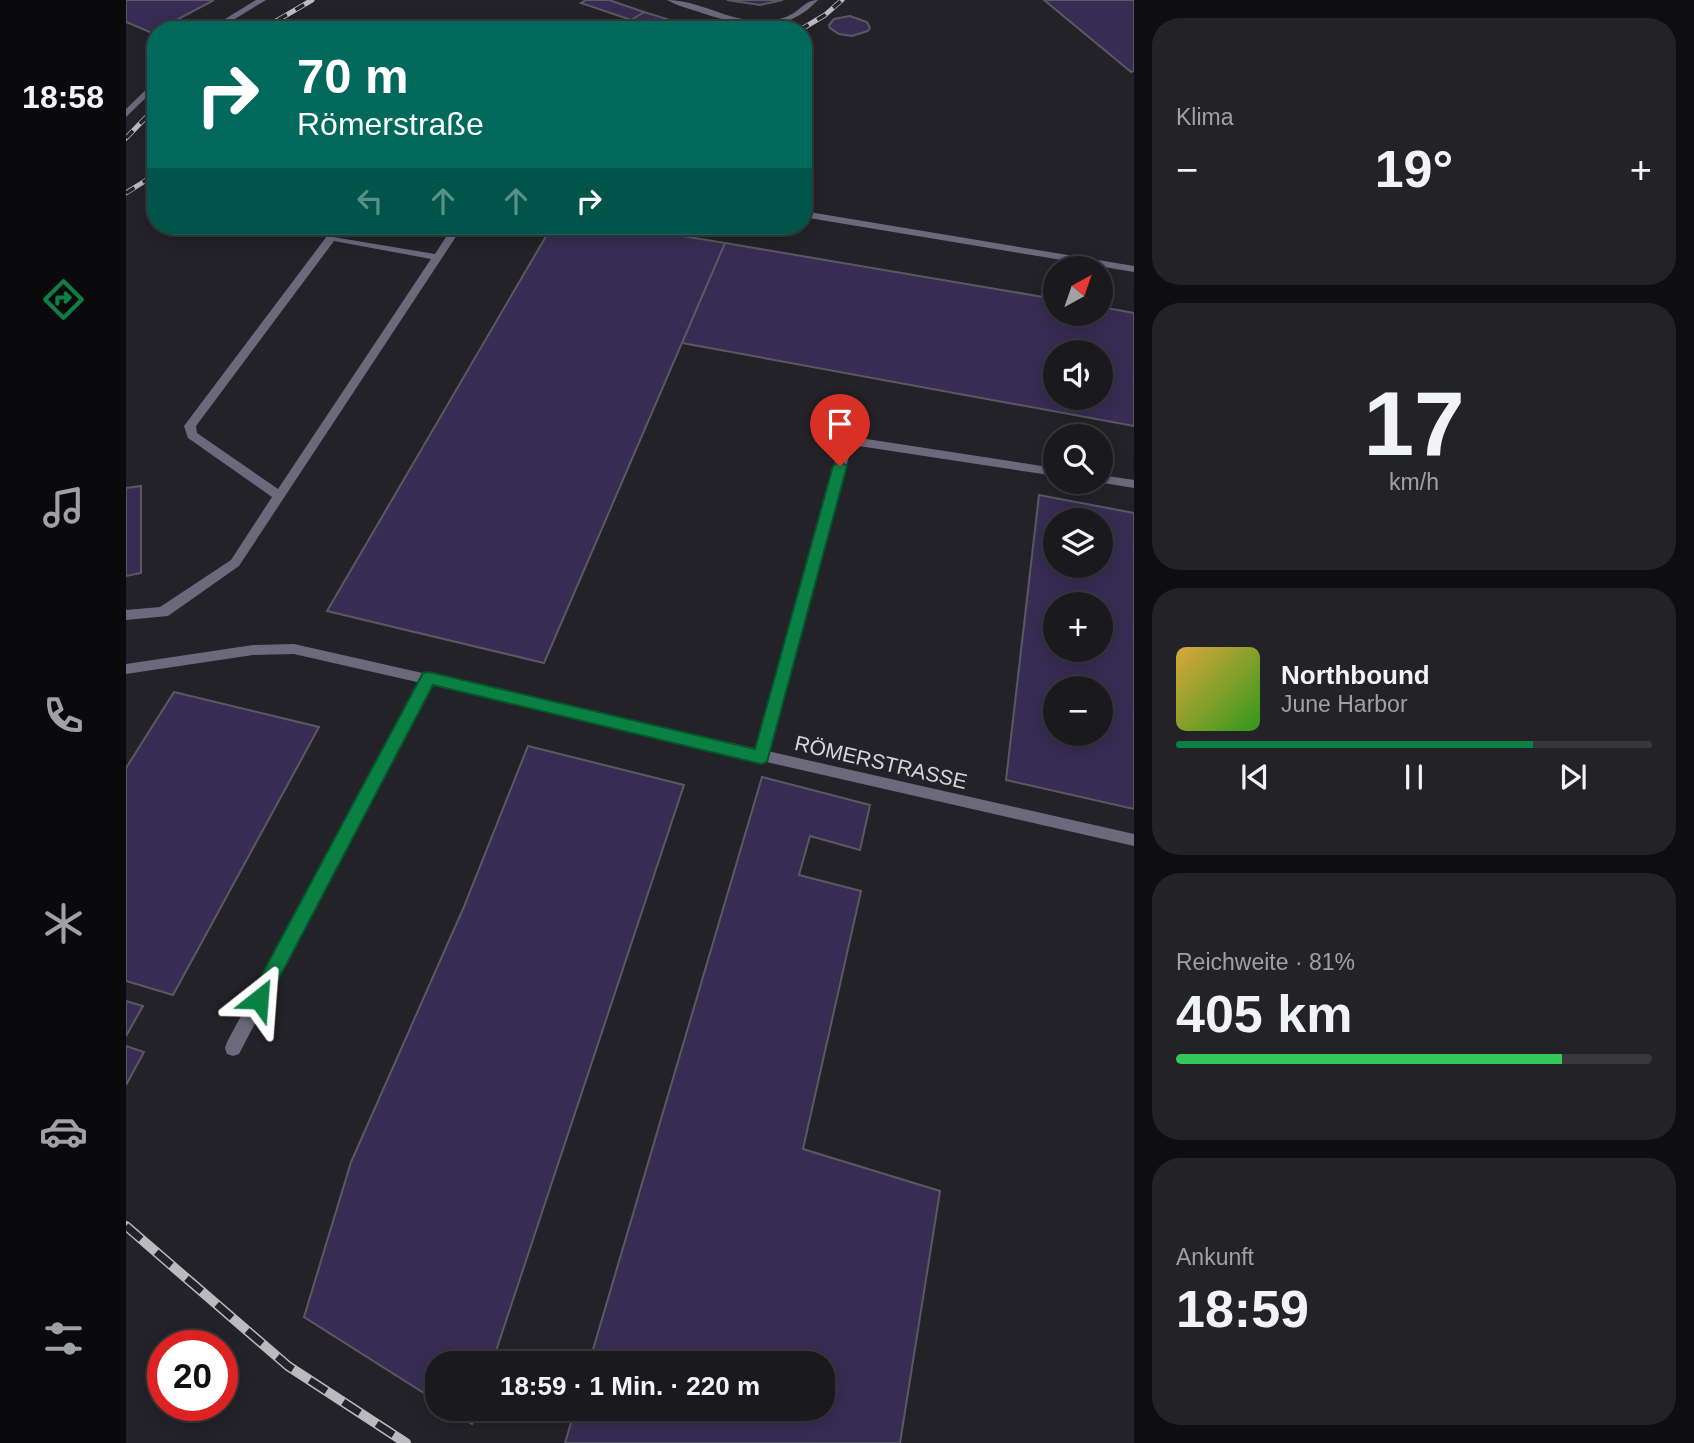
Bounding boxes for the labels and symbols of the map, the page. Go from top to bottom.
north arrow [1043,256,1113,326]
pin [810,394,870,466]
street label: RÖMERSTRASSE [793,731,969,793]
position arrow [222,962,296,1036]
speed limit sign: 20 [147,1330,238,1421]

